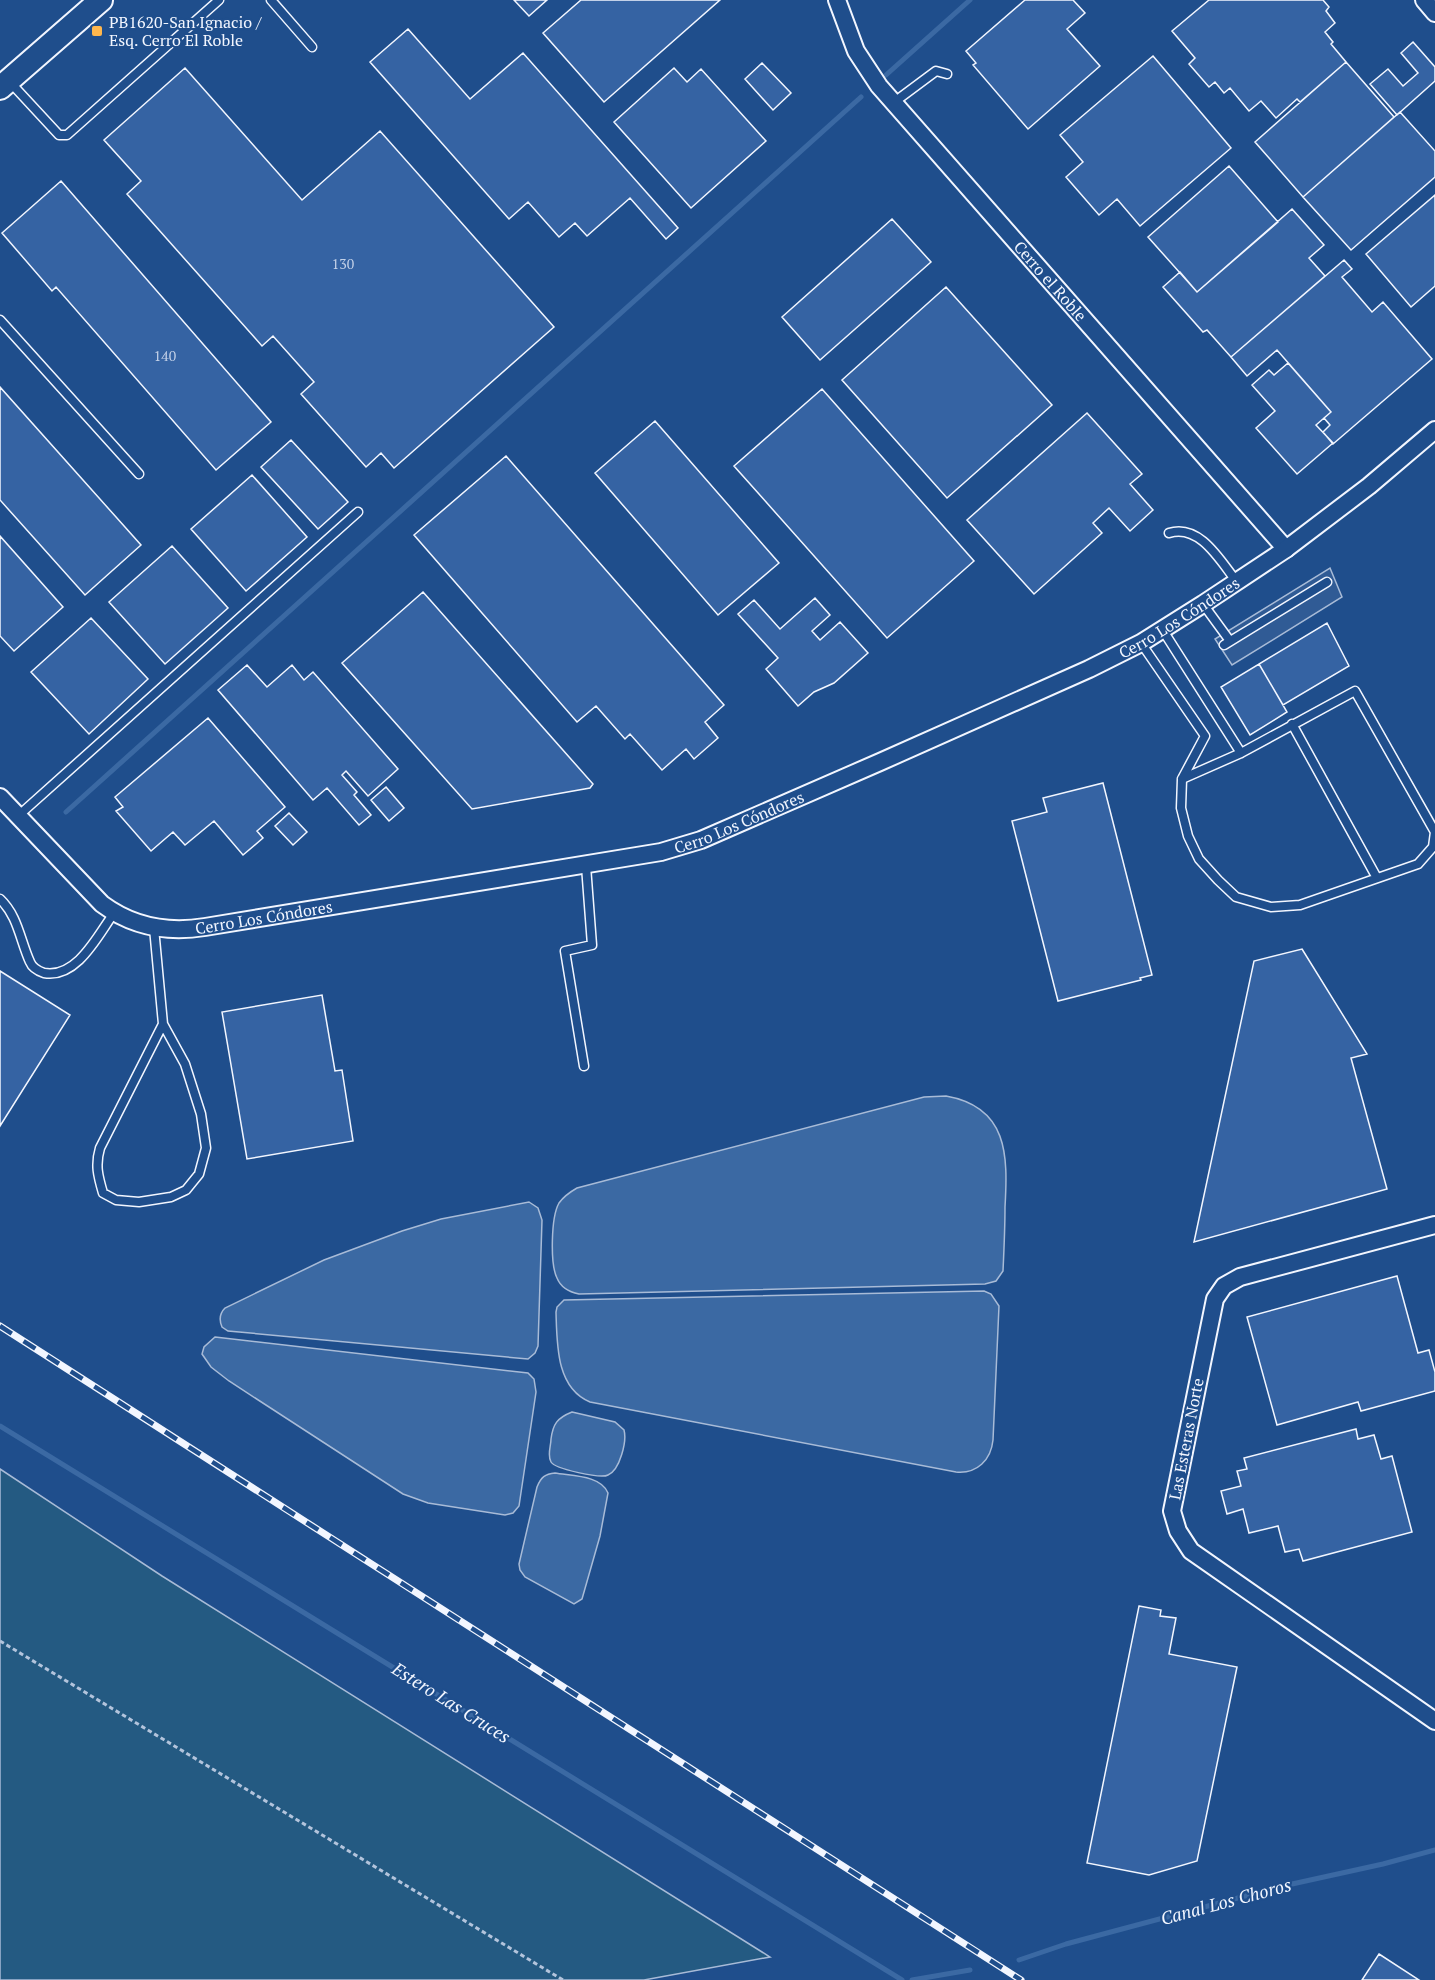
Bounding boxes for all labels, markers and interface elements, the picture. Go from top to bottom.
place label: PB1620-San Ignacio / Esq. Cerro El Roble [109,11,262,51]
marker: PB1620-San Ignacio / Esq. Cerro El Roble [90,24,104,38]
street label: Cerro el Roble [1009,236,1092,326]
house number: 130 [332,254,354,273]
house number: 140 [154,346,176,365]
street label: Cerro Los Cóndores [1115,572,1244,663]
street label: Cerro Los Cóndores [671,786,807,858]
street label: Cerro Los Cóndores [194,895,334,939]
street label: Las Esteras Norte [1163,1376,1209,1502]
water label: Estero Las Cruces [387,1656,515,1748]
water label: Canal Los Choros [1158,1872,1294,1930]

